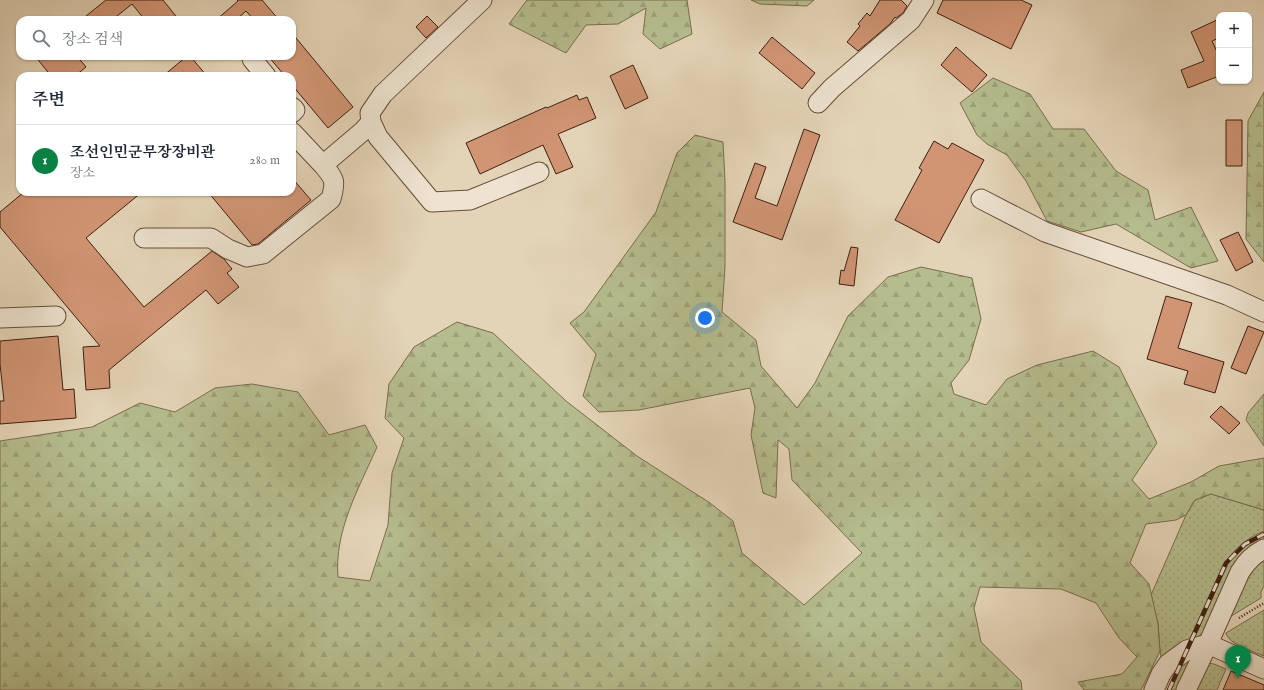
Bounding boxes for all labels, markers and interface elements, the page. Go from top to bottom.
map controls [1216,12,1252,84]
button: + [1216,12,1252,48]
search box [16,16,296,60]
icon: search [30,27,52,49]
text: 장소 검색 [62,30,123,49]
button: − [1216,48,1252,84]
text: 주변 [32,90,65,111]
text: 조선인민군무장장비관 [70,143,215,162]
text: 1 [43,152,47,169]
text: 280 m [250,152,280,169]
text: 장소 [70,165,95,182]
your location [695,308,715,328]
pin: 1 [1225,645,1251,678]

